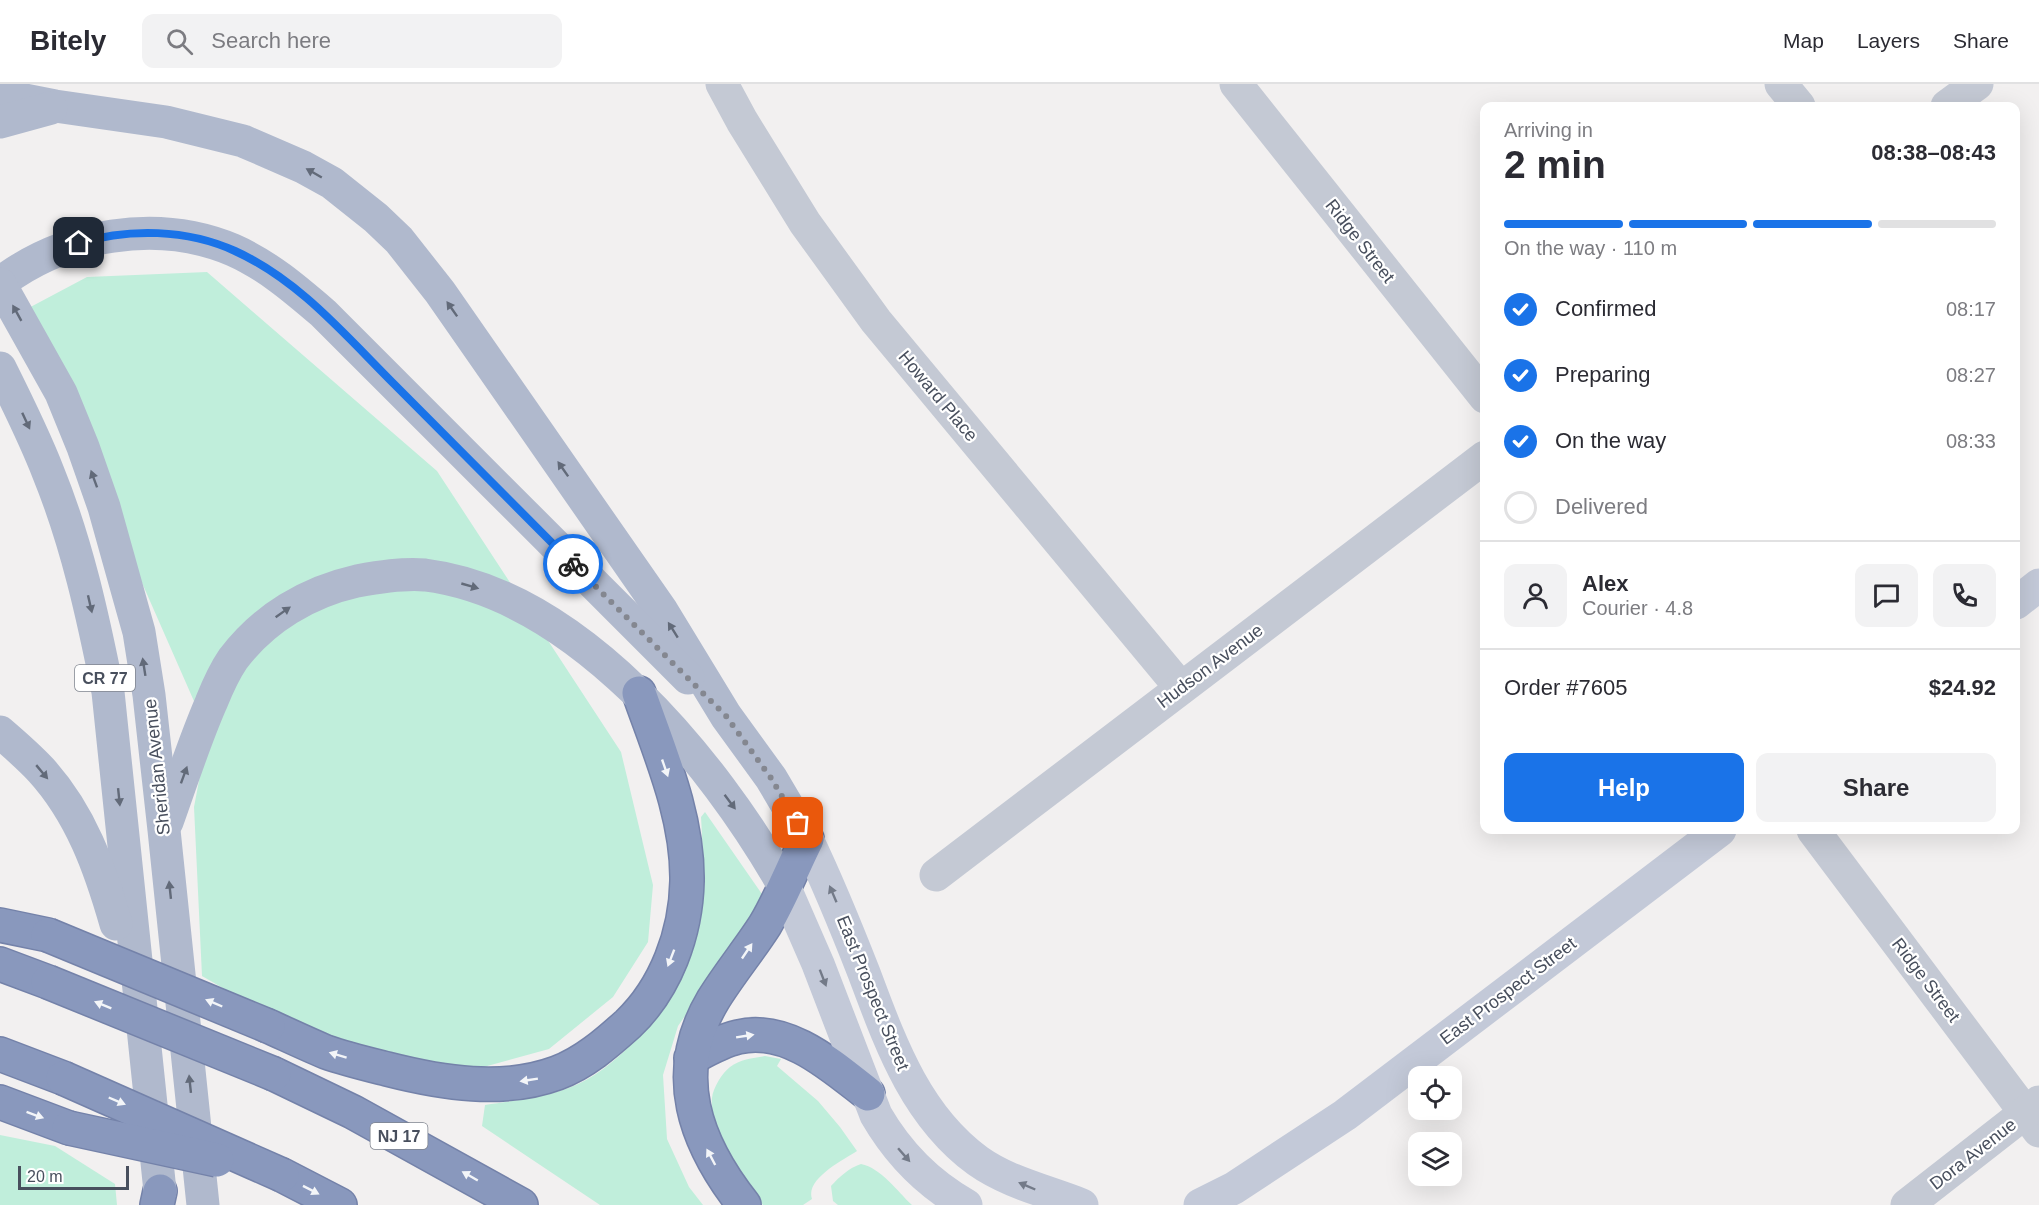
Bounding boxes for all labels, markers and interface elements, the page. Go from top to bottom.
search box [142,14,562,68]
text: Bitely [30,25,106,56]
icon: search [163,25,196,58]
text: Search here [211,28,331,53]
text: Map [1783,29,1824,52]
text: Layers [1857,29,1920,52]
text: Share [1953,29,2009,52]
text: Arriving in [1504,119,1593,141]
text: 08:38–08:43 [1871,140,1996,165]
text: 2 min [1504,143,1606,186]
one-way arrow [306,169,323,179]
street label: Ridge Street [1321,195,1399,287]
pin [53,217,104,268]
icon: home [62,226,95,259]
text: On the way · 110 m [1504,237,1677,259]
icon: check [1504,293,1537,326]
text: Confirmed [1555,296,1656,321]
text: 08:17 [1946,298,1996,320]
one-way arrow [446,301,458,317]
one-way arrow [12,304,22,321]
street label: Howard Place [894,347,982,445]
icon: check [1504,359,1537,392]
text: Preparing [1555,362,1650,387]
text: 08:27 [1946,364,1996,386]
one-way arrow [21,412,30,429]
icon: check [1504,425,1537,458]
text: On the way [1555,428,1666,453]
text: 08:33 [1946,430,1996,452]
one-way arrow [558,461,569,477]
one-way arrow [89,470,99,488]
text: Delivered [1555,494,1648,519]
courier [543,534,603,594]
icon: bike [557,548,590,581]
button: person [1504,564,1567,627]
button: chat [1855,564,1918,627]
button: phone [1933,564,1996,627]
text: Alex [1582,571,1628,596]
one-way arrow [461,582,479,591]
one-way arrow [85,595,95,614]
text: Courier · 4.8 [1582,597,1693,619]
one-way arrow [275,607,291,618]
street label: Hudson Avenue [1153,620,1267,712]
one-way arrow [668,622,679,638]
one-way arrow [140,658,149,677]
road number: CR 77 [75,665,135,691]
text: Order #7605 [1504,675,1628,700]
text: $24.92 [1929,675,1996,700]
street label: Sheridan Avenue [140,698,174,836]
button: Help [1504,753,1744,822]
button: Share [1756,753,1996,822]
one-way arrow [661,759,670,777]
one-way arrow [35,764,48,779]
one-way arrow [179,765,189,783]
one-way arrow [114,787,123,806]
one-way arrow [724,794,736,810]
pin [772,797,823,848]
icon: bag [781,806,814,839]
one-way arrow [165,881,175,900]
one-way arrow [828,885,838,903]
street label: East Prospect Street [833,913,913,1073]
street label: East Prospect Street [1436,933,1580,1049]
street label: Ridge Street [1888,934,1964,1026]
one-way arrow [741,943,752,960]
one-way arrow [666,950,676,968]
one-way arrow [819,970,829,988]
one-way arrow [205,998,223,1008]
one-way arrow [94,1000,112,1009]
one-way arrow [736,1032,755,1041]
one-way arrow [329,1050,347,1059]
map controls [1408,1066,1462,1186]
button: locate [1408,1066,1462,1120]
one-way arrow [185,1075,195,1094]
one-way arrow [519,1076,538,1085]
one-way arrow [108,1097,126,1106]
one-way arrow [26,1110,44,1120]
street label: Dora Avenue [1926,1114,2020,1194]
road number: NJ 17 [370,1123,428,1149]
button: layers [1408,1132,1462,1186]
one-way arrow [897,1147,910,1162]
one-way arrow [706,1148,716,1165]
scale bar [18,1163,129,1190]
text: 20 m [27,1168,63,1185]
one-way arrow [461,1171,478,1181]
one-way arrow [1017,1181,1035,1191]
one-way arrow [303,1185,320,1195]

